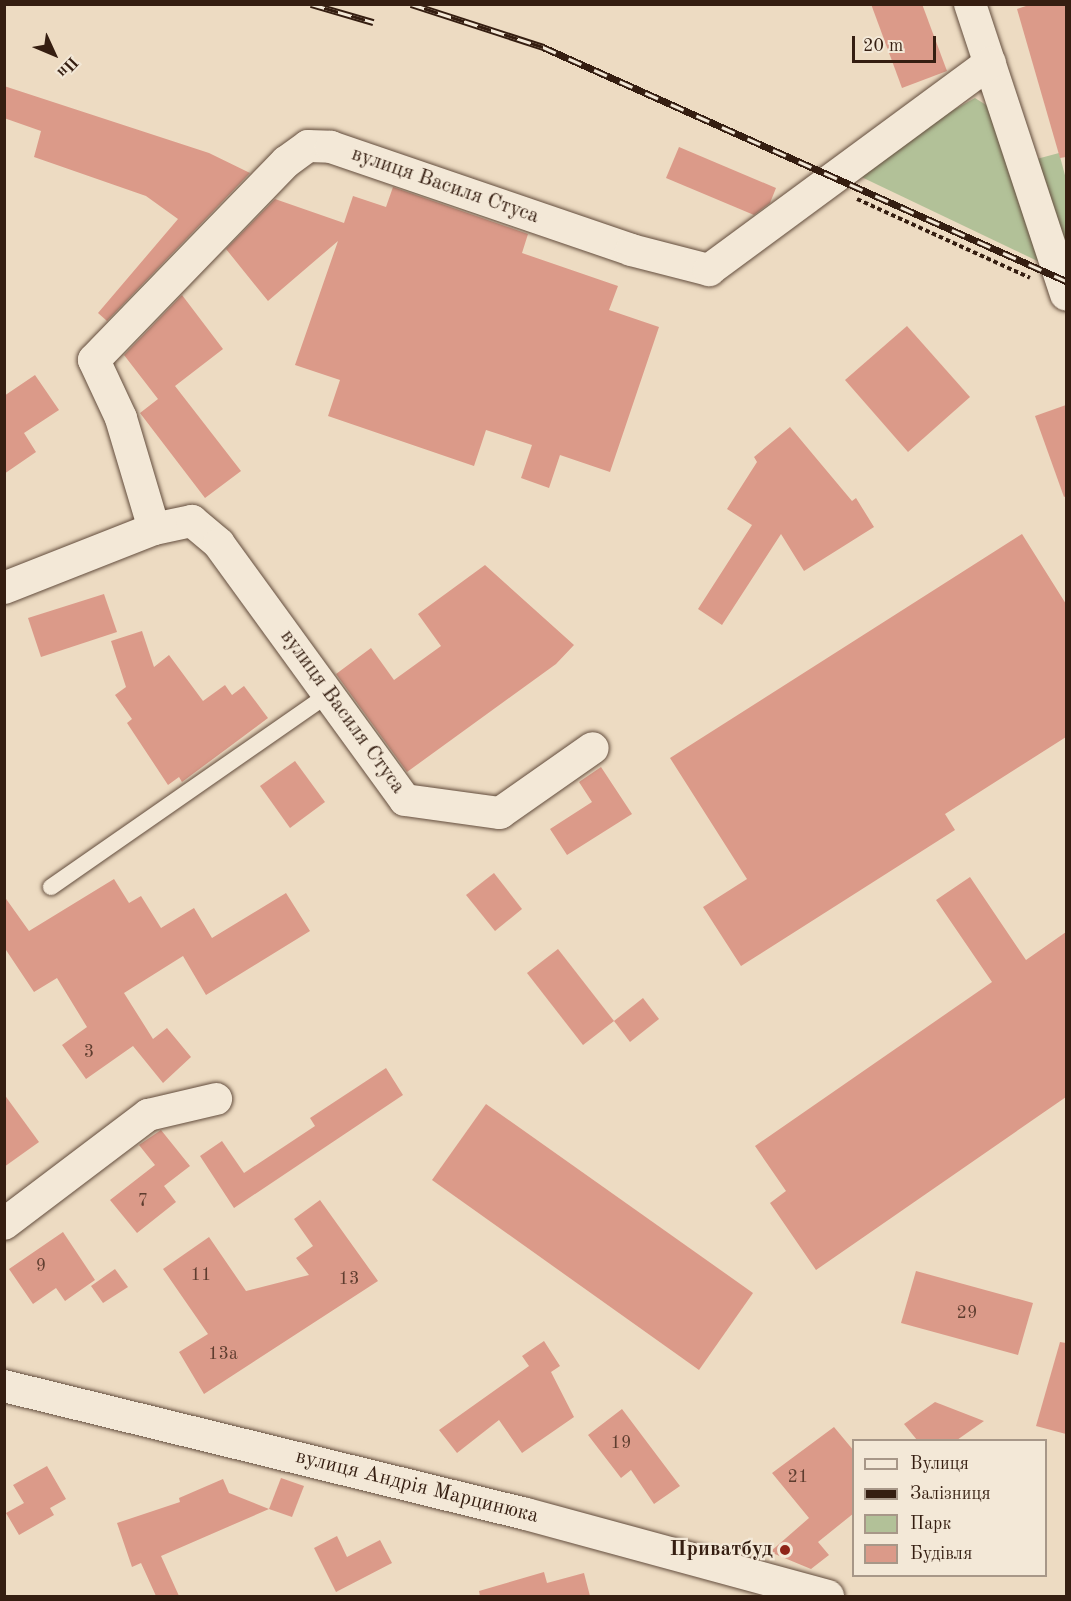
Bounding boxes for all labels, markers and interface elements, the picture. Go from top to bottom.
north arrow [24,24,84,84]
scale bar [855,24,939,62]
text: 20 m [863,37,903,55]
text: Пн [54,53,80,80]
street label: вулиця Василя Стуса [348,142,542,230]
street label: вулиця Василя Стуса [274,625,410,799]
house number: 3 [84,1041,94,1063]
house number: 7 [138,1190,148,1212]
house number: 9 [36,1255,46,1277]
house number: 11 [191,1264,211,1286]
house number: 13 [339,1268,359,1290]
house number: 29 [957,1302,977,1324]
house number: 13а [208,1343,238,1365]
house number: 19 [611,1432,631,1454]
legend [852,1439,1047,1577]
street label: вулиця Андрія Марцинюка [293,1445,541,1529]
text: Вулиця [910,1455,969,1473]
house number: 21 [788,1466,808,1488]
text: Залізниця [910,1485,991,1503]
text: Парк [910,1515,951,1533]
place label: Приватбуд [670,1537,773,1563]
marker: Приватбуд [778,1543,792,1557]
text: Будівля [910,1545,972,1563]

